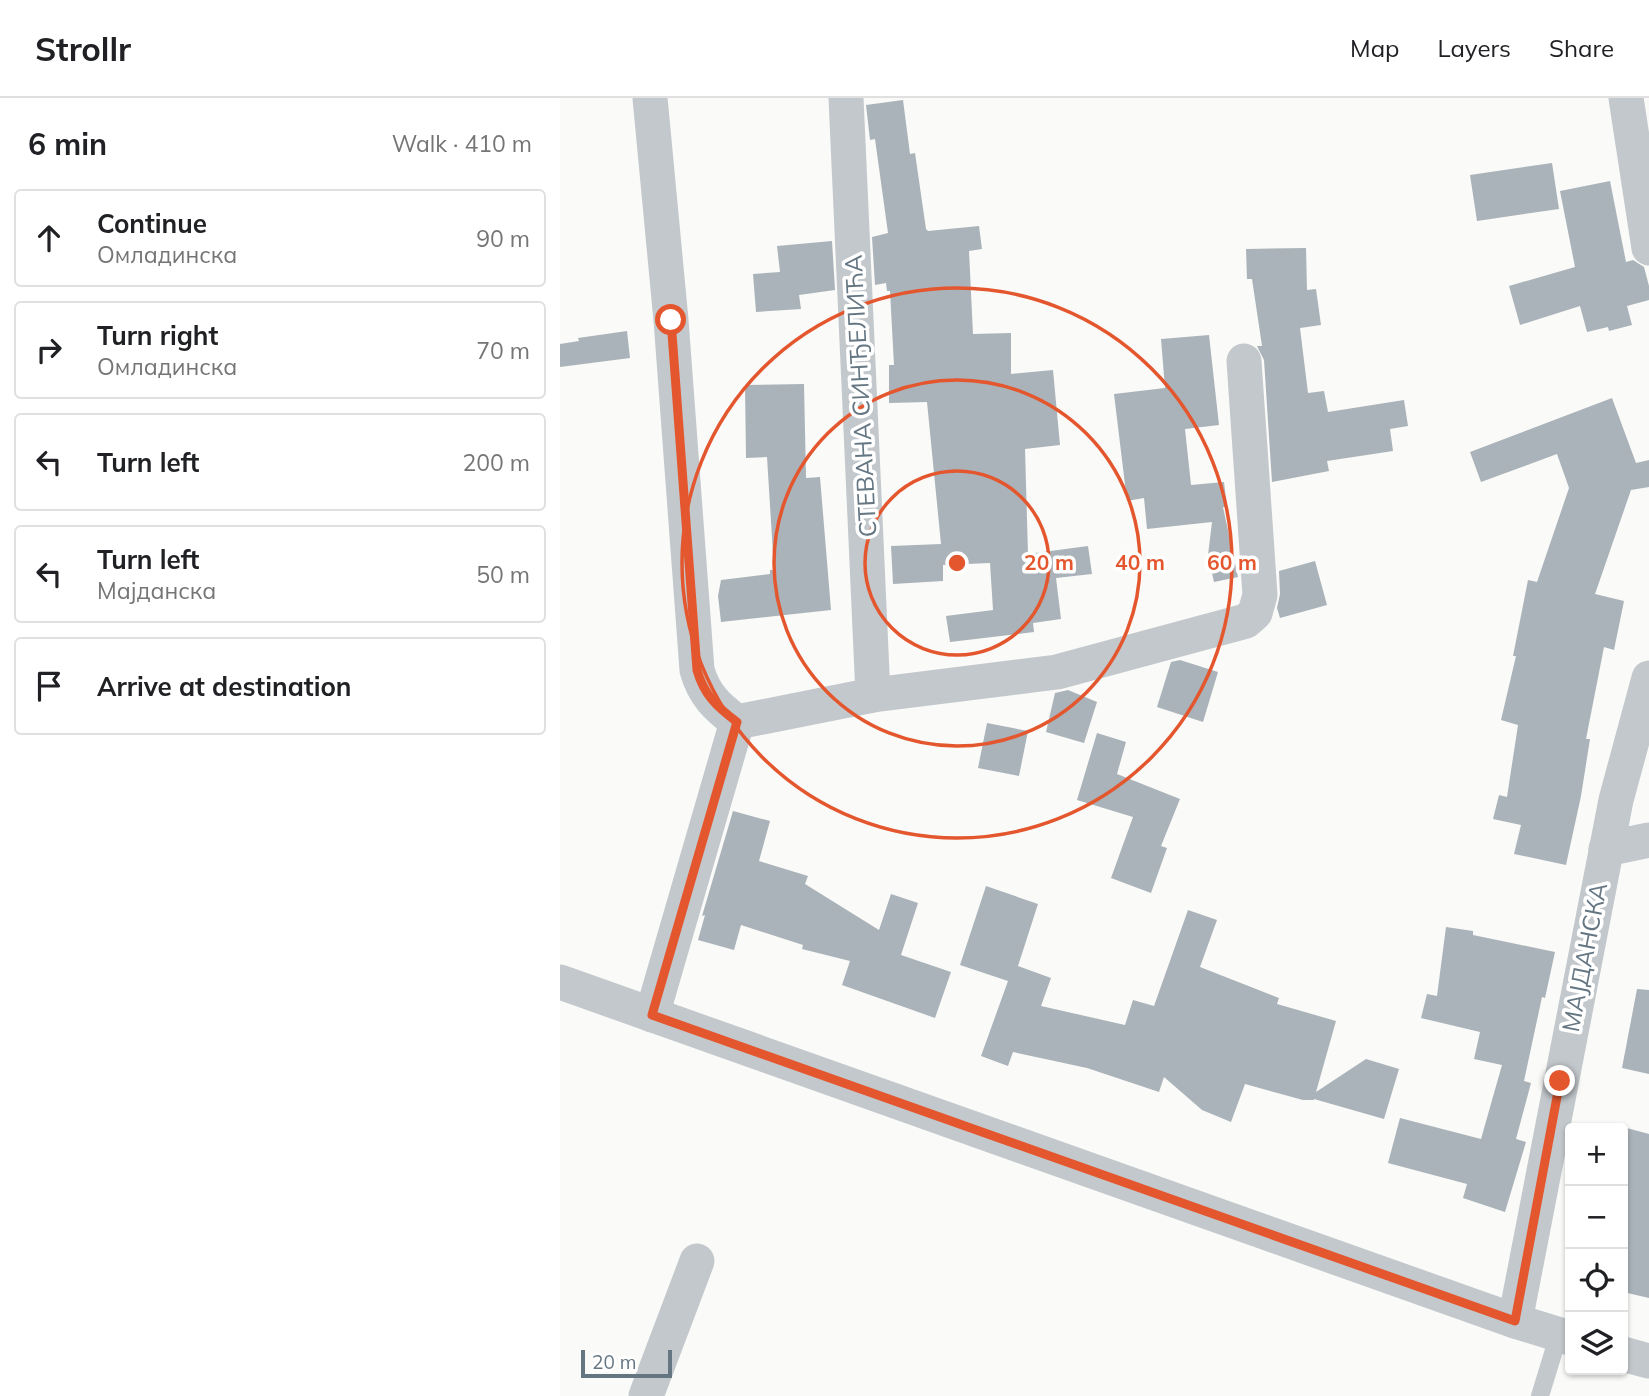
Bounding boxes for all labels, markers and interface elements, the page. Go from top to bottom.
text: Strollr [35,28,131,69]
text: Map [1350,33,1399,63]
text: Layers [1437,33,1511,63]
text: Share [1549,33,1614,63]
text: 6 min [28,125,107,163]
text: Walk · 410 m [392,129,532,158]
text: Continue [97,207,207,240]
icon: ahead [30,219,68,257]
text: 90 m [476,224,530,253]
text: Омладинска [97,240,237,269]
street label: СТЕВАНА СИНЂЕЛИЋА [838,254,882,538]
route start [655,304,686,335]
text: Turn right [97,319,218,352]
icon: right [30,331,68,369]
text: 70 m [476,336,530,365]
text: Омладинска [97,352,237,381]
icon: left [30,443,68,481]
text: Turn left [97,446,199,479]
text: 200 m [462,448,530,477]
text: Turn left [97,543,199,576]
text: 20 m [1024,549,1074,575]
text: 40 m [1115,549,1165,575]
text: 60 m [1207,549,1257,575]
centre of rings [945,551,969,575]
icon: left [30,555,68,593]
text: 50 m [476,560,530,589]
text: Мајданска [97,576,216,605]
icon: arrive [30,667,68,705]
text: Arrive at destination [97,670,352,703]
street label: МАЈДАНСКА [1555,880,1613,1034]
route end [1544,1065,1575,1096]
map controls [1565,1123,1628,1375]
button: + [1565,1123,1628,1186]
button: − [1565,1186,1628,1249]
button: locate [1565,1249,1628,1312]
button: layers [1565,1312,1628,1375]
scale bar [581,1347,672,1379]
text: 20 m [592,1350,636,1374]

